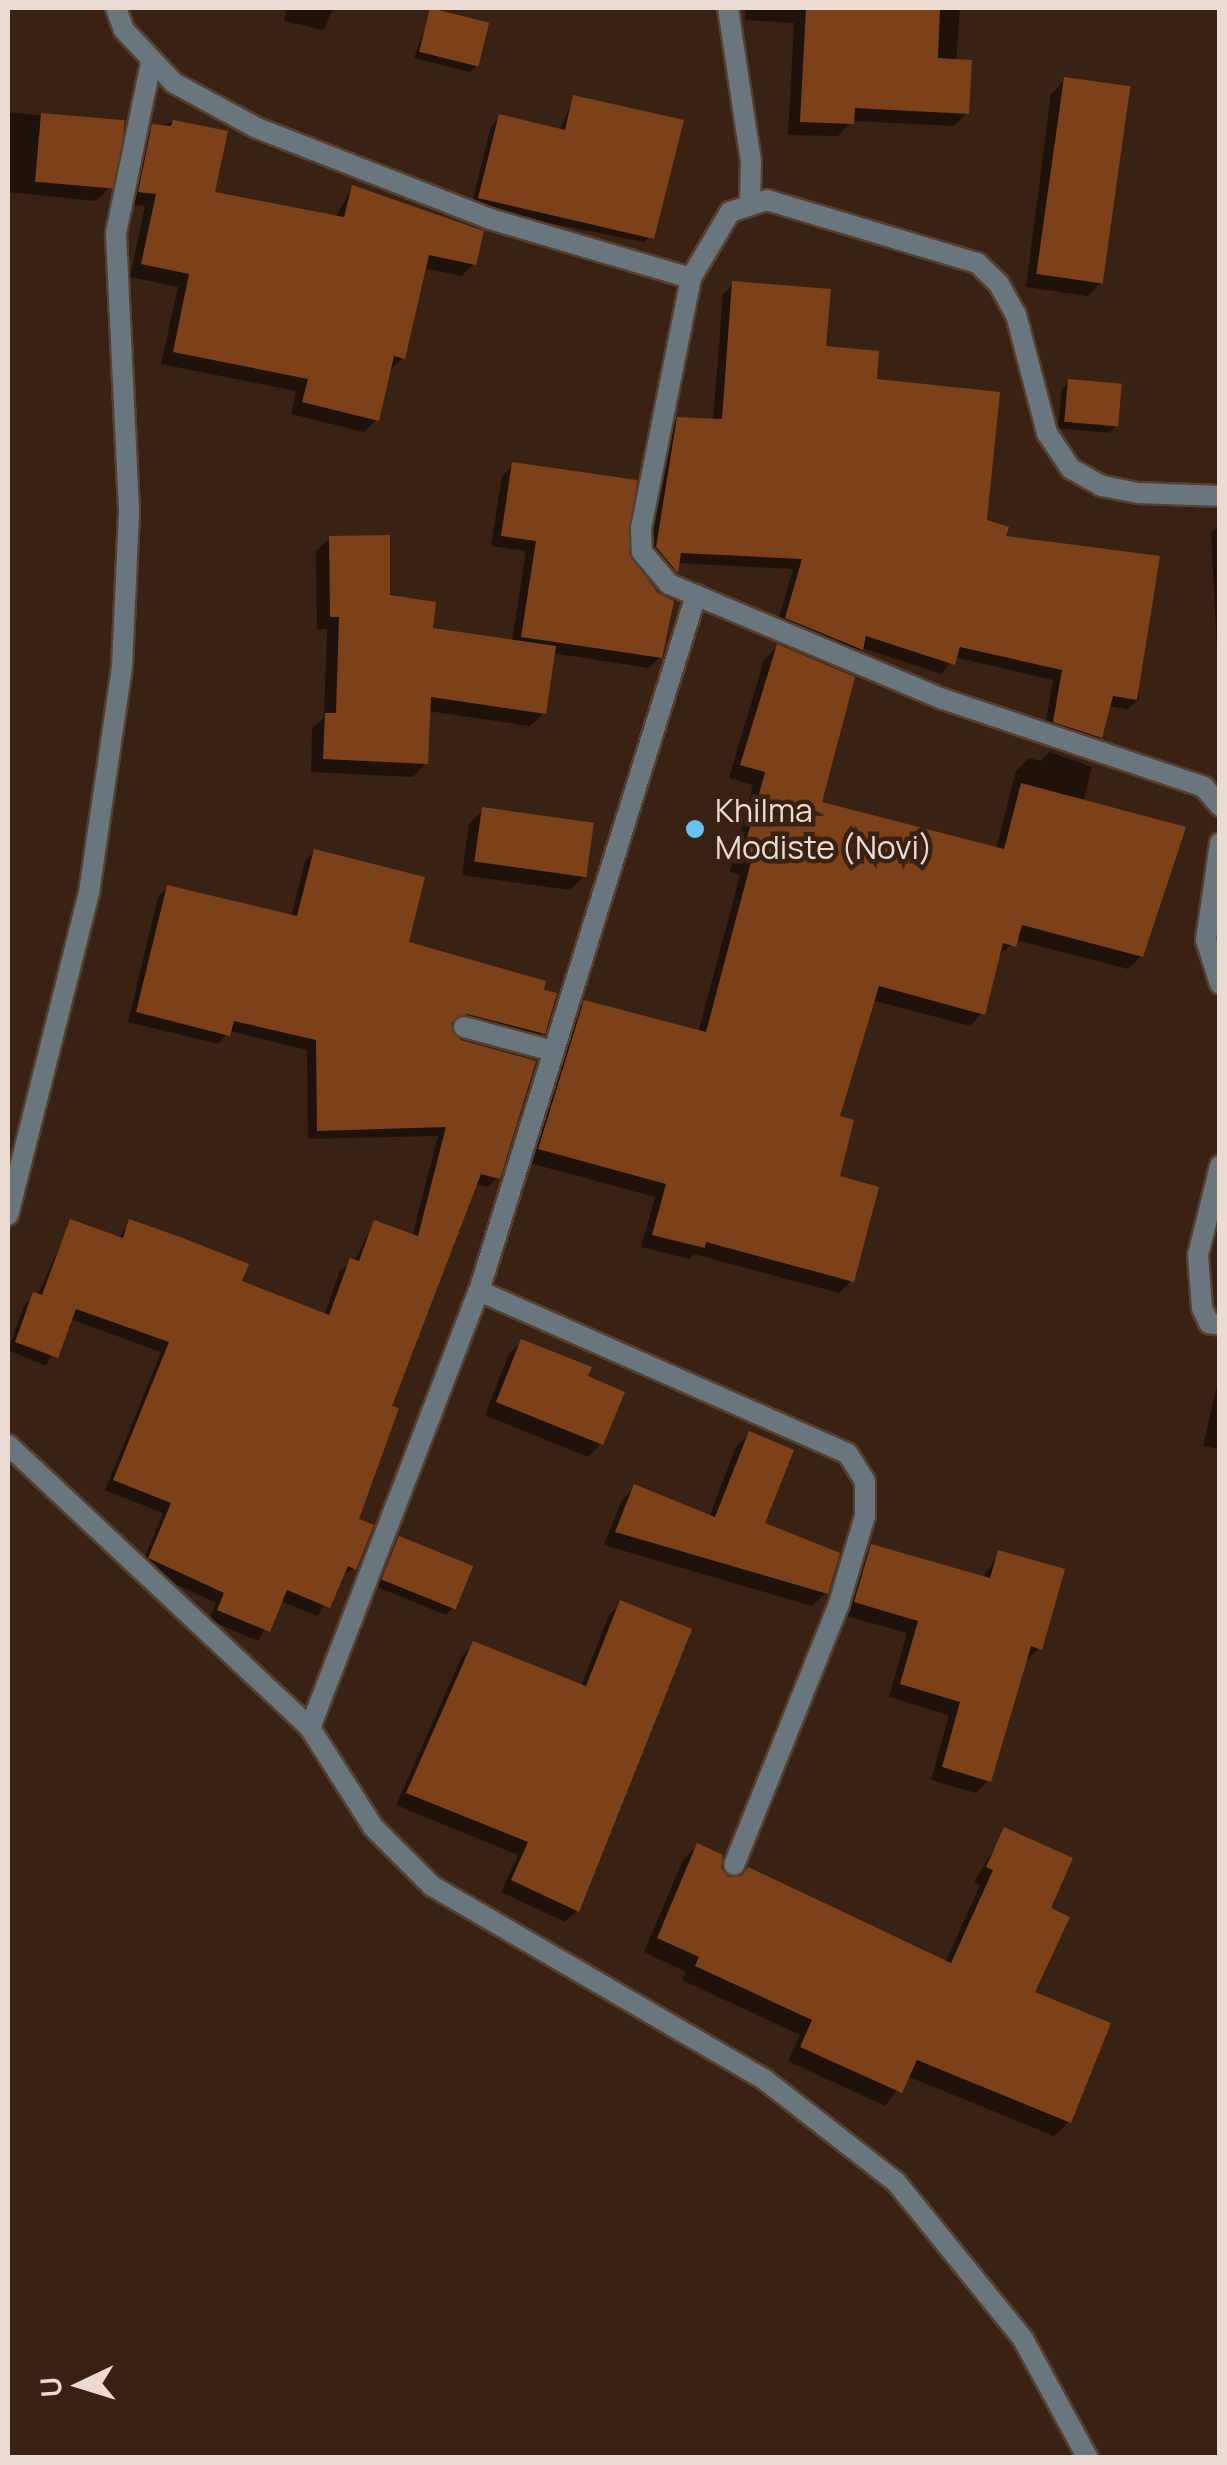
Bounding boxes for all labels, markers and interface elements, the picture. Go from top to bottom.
place label: Khilma Modiste (Novi) [715,792,933,867]
marker: Khilma Modiste (Novi) [684,818,706,840]
north arrow [30,2335,130,2435]
text: U [30,2376,70,2398]

